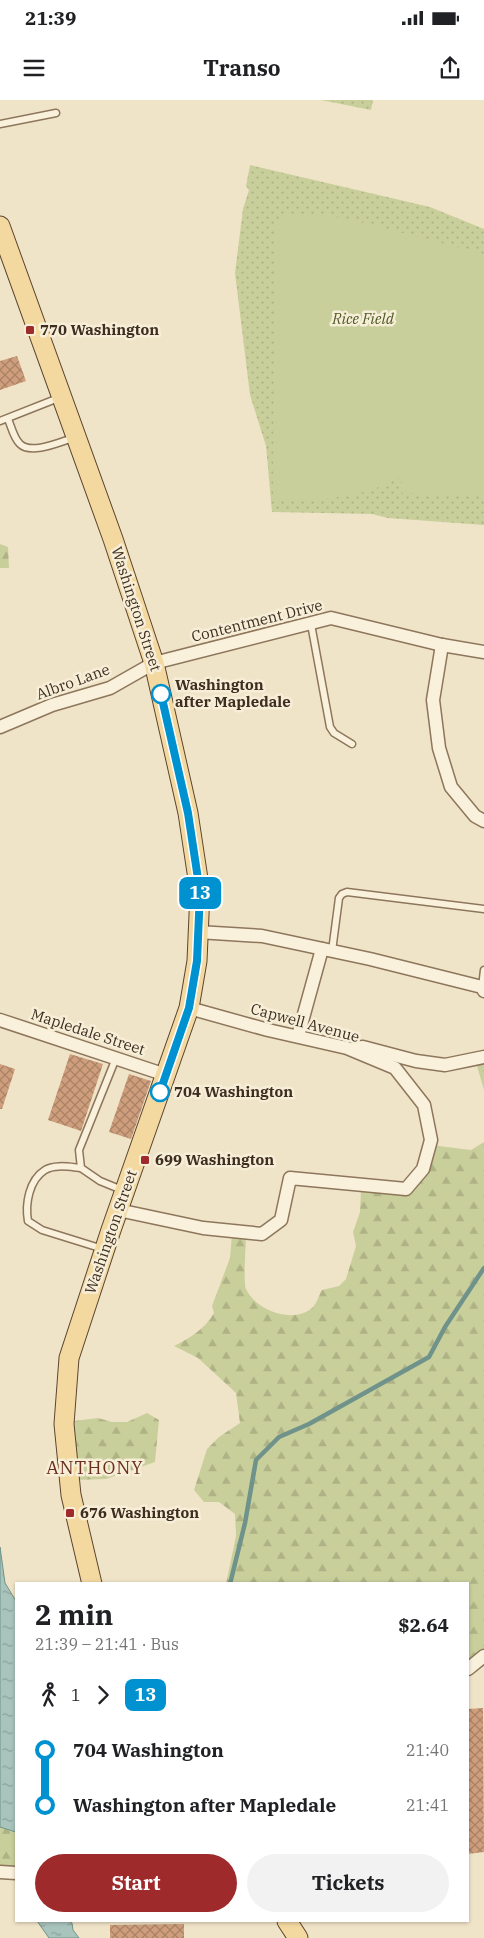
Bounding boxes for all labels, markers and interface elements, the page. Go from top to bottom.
text: 21:39 [25,6,76,30]
text: Transo [203,53,281,82]
icon: menu [20,54,48,82]
icon: share [436,54,464,82]
park label: Rice Field [331,309,395,328]
place label: 770 Washington [40,320,159,339]
marker: 770 Washington [24,324,36,336]
street label: Washington Street [107,544,166,674]
street label: Contentment Drive [189,595,324,646]
street label: Albro Lane [33,659,112,704]
place label: Washington after Mapledale [175,675,291,711]
marker: Washington after Mapledale [151,684,171,704]
line badge: 13 [178,877,222,909]
text: 13 [189,881,211,904]
street label: Capwell Avenue [249,999,362,1046]
street label: Mapledale Street [29,1004,147,1059]
marker: 704 Washington [150,1082,170,1102]
place label: 704 Washington [174,1082,293,1101]
place label: 699 Washington [155,1150,274,1169]
marker: 699 Washington [139,1154,151,1166]
street label: Washington Street [80,1167,141,1296]
district label: ANTHONY [46,1456,144,1479]
place label: 676 Washington [80,1503,199,1522]
marker: 676 Washington [64,1507,76,1519]
text: 2 min [35,1596,113,1633]
text: $2.64 [398,1613,449,1637]
text: 21:39 – 21:41 · Bus [35,1634,179,1654]
icon: walk [35,1681,63,1709]
icon: forward [89,1681,117,1709]
text: 13 [135,1683,156,1706]
text: 1 [71,1685,81,1705]
text: 704 Washington [73,1738,224,1762]
text: 21:40 [406,1740,449,1760]
text: Washington after Mapledale [73,1793,336,1817]
text: 21:41 [406,1795,449,1815]
button: Start [35,1854,237,1912]
button: Tickets [247,1854,449,1912]

